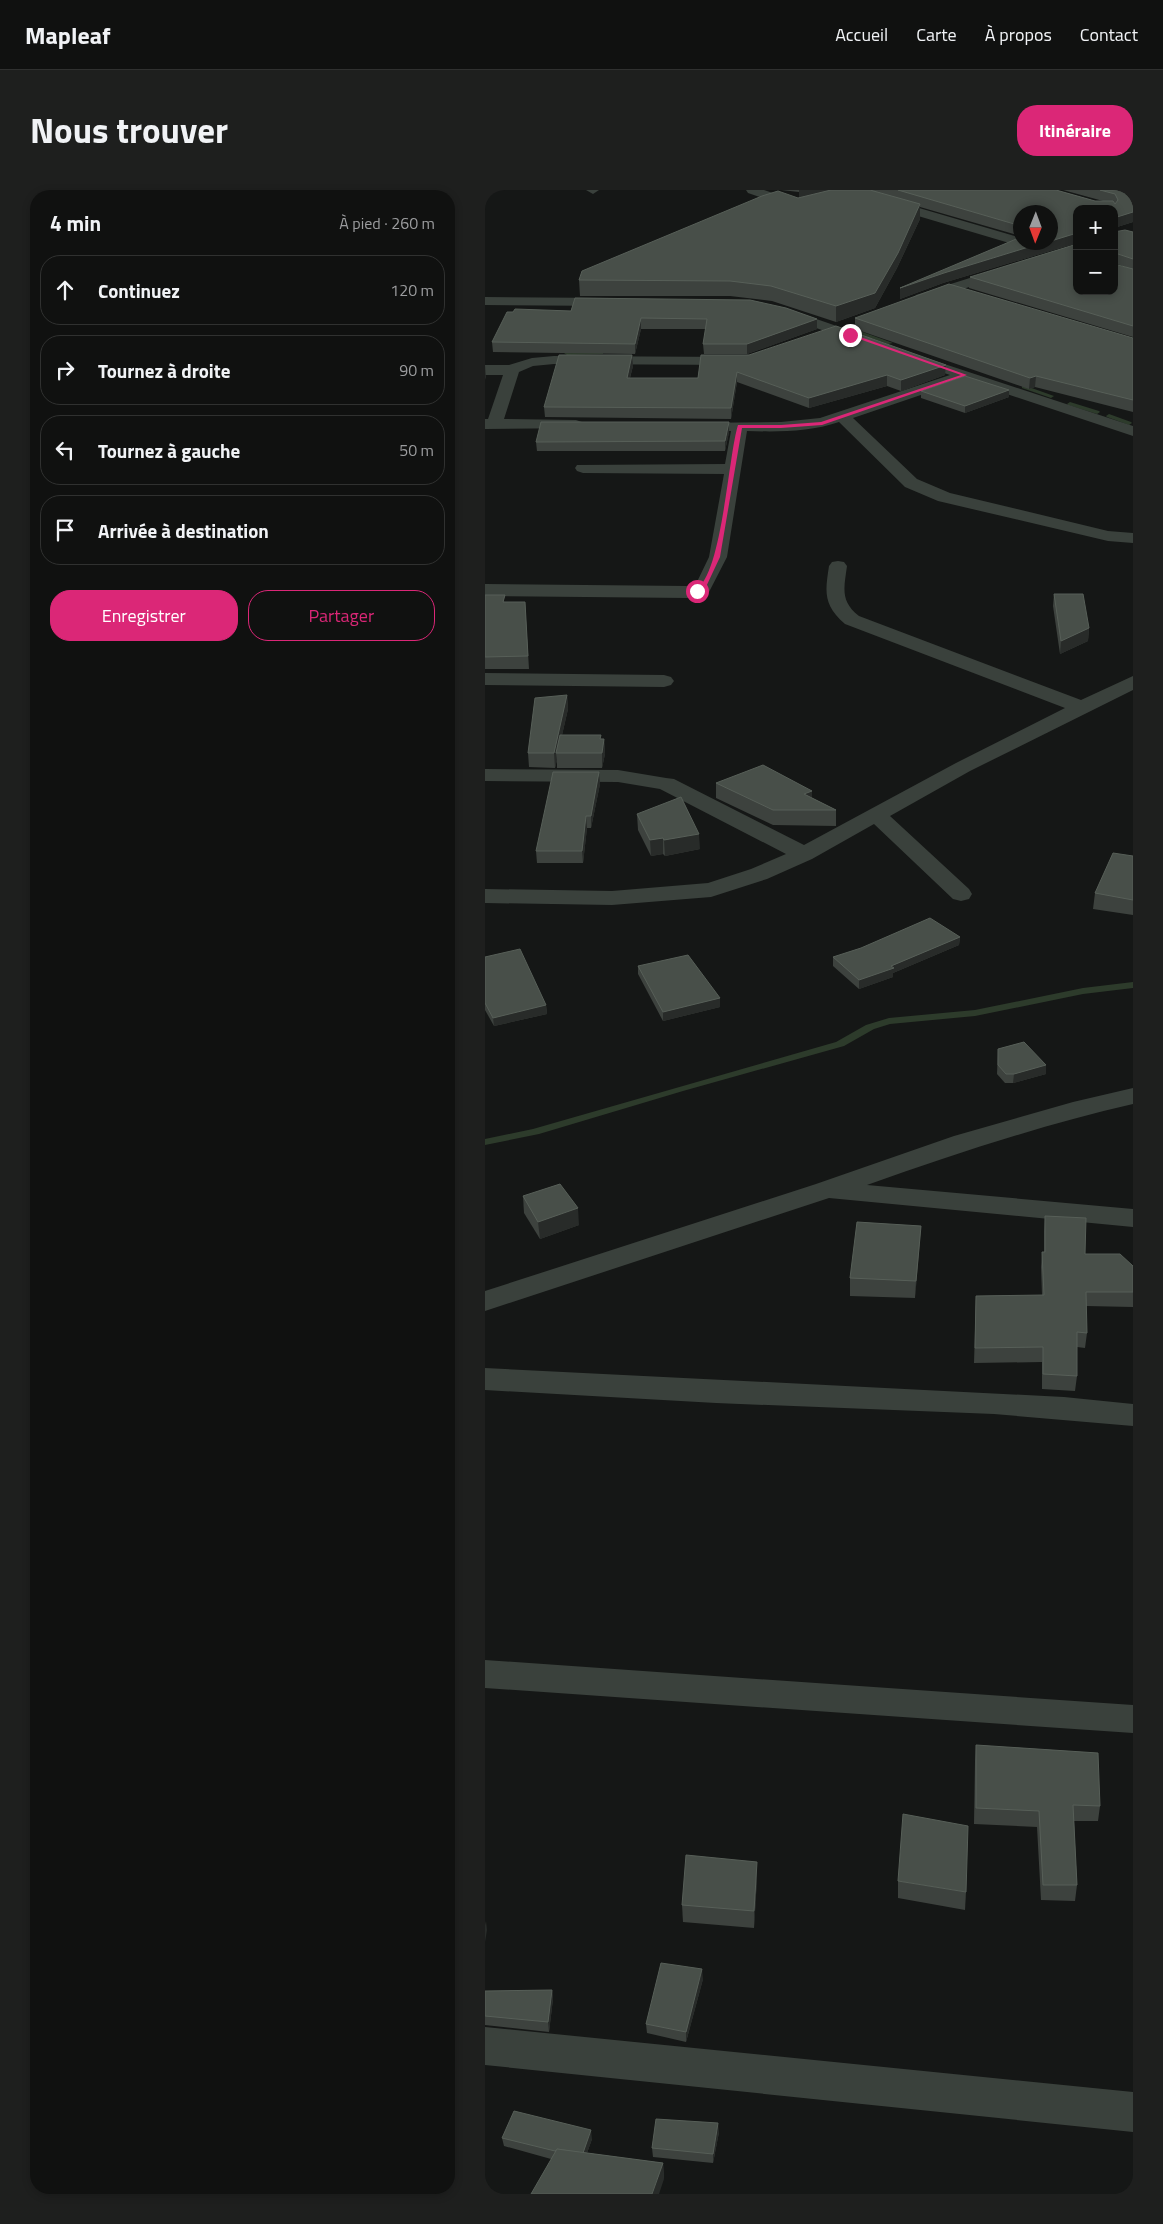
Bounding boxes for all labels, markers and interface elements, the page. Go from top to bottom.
text: Mapleaf [25,17,110,53]
text: Accueil [835,21,888,48]
text: Carte [916,21,957,48]
text: À propos [985,21,1052,48]
text: Contact [1080,21,1138,48]
text: Nous trouver [30,103,228,157]
button: Itinéraire [1017,105,1133,156]
north arrow [1013,205,1058,250]
map controls [1073,205,1118,295]
button: + [1073,205,1118,250]
text: 4 min [50,207,101,239]
text: À pied · 260 m [339,211,435,235]
button: − [1073,250,1118,295]
icon: ahead [51,276,79,304]
text: Continuez [98,276,180,305]
text: 120 m [390,278,434,302]
route end [839,324,862,347]
icon: right [51,356,79,384]
text: Tournez à droite [98,356,230,385]
text: 90 m [399,358,434,382]
icon: left [51,436,79,464]
text: Tournez à gauche [98,436,240,465]
text: 50 m [399,438,434,462]
icon: arrive [51,516,79,544]
text: Arrivée à destination [98,516,269,545]
route start [686,580,709,603]
button: Enregistrer [50,590,238,641]
button: Partager [248,590,435,641]

